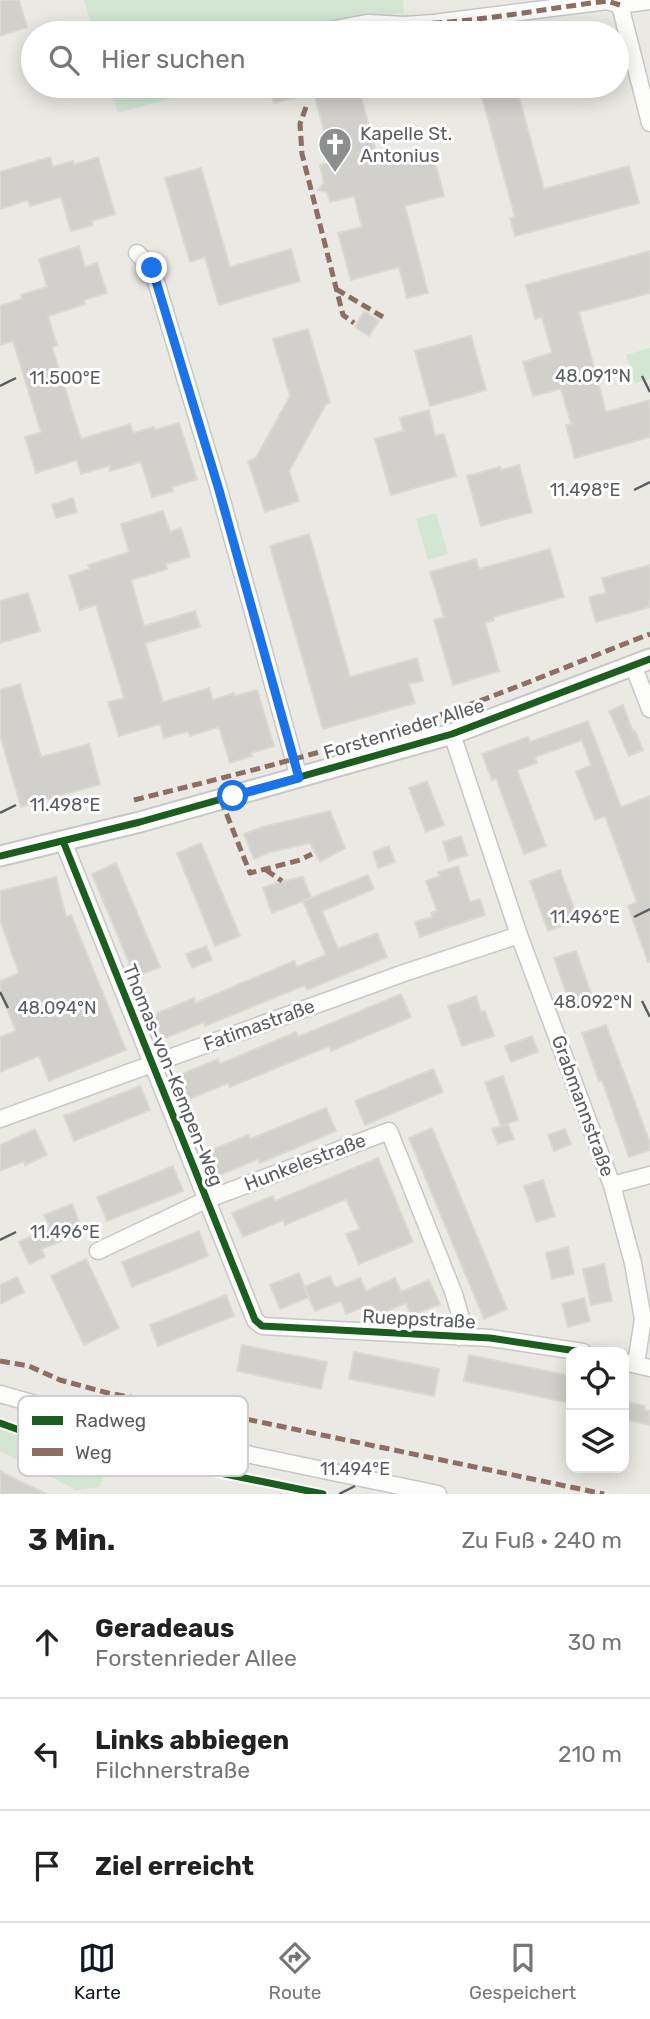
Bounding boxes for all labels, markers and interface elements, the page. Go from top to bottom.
search box [21,21,629,98]
icon: search [45,41,83,79]
text: Hier suchen [101,44,246,75]
place label: Kapelle St. Antonius [360,122,452,167]
church icon: Kapelle St. Antonius [316,125,354,174]
route end [136,252,167,283]
text: 48.091°N [555,365,631,387]
text: 11.500°E [29,367,101,389]
text: 11.498°E [550,479,620,501]
street label: Forstenrieder Allee [321,694,487,764]
route start [217,780,248,811]
text: 11.498°E [30,794,100,816]
text: 11.496°E [550,906,620,928]
street label: Thomas-von-Kempen-Weg [118,960,228,1190]
text: 48.092°N [554,991,632,1013]
street label: Fatimastraße [200,994,318,1056]
text: 48.094°N [17,997,97,1019]
street label: Grabmannstraße [547,1032,619,1180]
street label: Hunkelestraße [241,1128,369,1196]
text: 11.496°E [30,1221,100,1243]
street label: Rueppstraße [362,1305,476,1333]
map controls [566,1347,629,1473]
button: locate [566,1347,629,1410]
legend [18,1396,248,1476]
text: Radweg [75,1409,146,1432]
button: layers [566,1410,629,1473]
text: Weg [75,1441,112,1464]
text: 11.494°E [320,1458,390,1480]
text: 3 Min. [28,1522,115,1558]
text: Zu Fuß · 240 m [461,1526,622,1554]
text: Geradeaus [95,1613,234,1644]
icon: ahead [28,1623,66,1661]
text: 30 m [567,1628,622,1656]
text: Forstenrieder Allee [95,1644,297,1672]
text: Links abbiegen [95,1725,289,1756]
icon: left [28,1735,66,1773]
text: 210 m [558,1740,622,1768]
text: Filchnerstraße [95,1756,250,1784]
icon: arrive [28,1847,66,1885]
text: Ziel erreicht [95,1851,254,1882]
tab: Karte [74,1939,121,2004]
tab: Route [269,1939,321,2004]
tab: Gespeichert [469,1939,576,2004]

